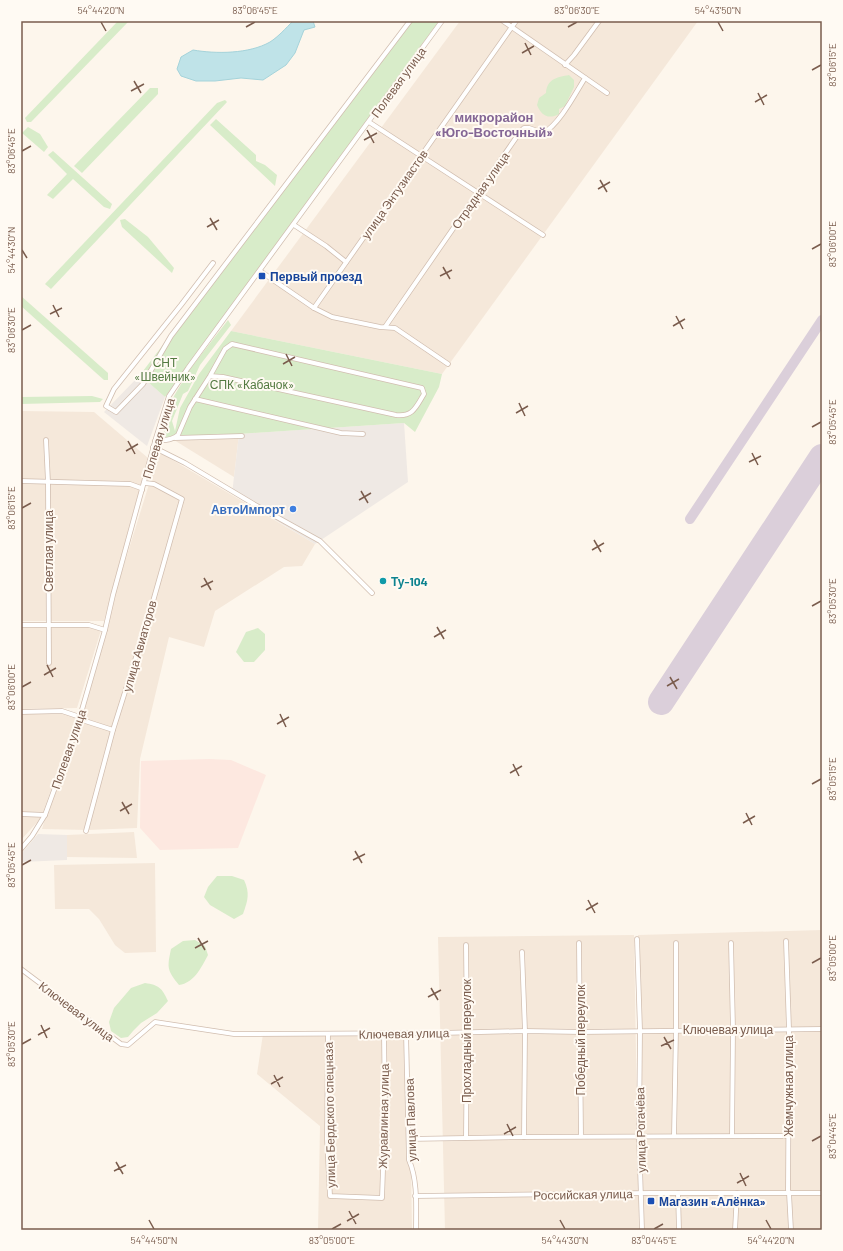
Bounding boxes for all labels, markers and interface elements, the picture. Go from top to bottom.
text: 54°44'20"N [77,4,125,16]
text: 83°06'45"E [232,4,278,16]
text: 83°06'30"E [554,4,600,16]
text: 54°43'50"N [695,4,741,16]
text: 83°06'15"E [826,43,838,87]
street label: Полевая улица [368,44,429,120]
district label: микрорайон «Юго-Восточный» [435,109,553,140]
text: 83°06'45"E [5,128,17,174]
street label: улица Энтузиастов [358,147,431,242]
street label: Отрадная улица [448,149,513,232]
text: 83°06'00"E [826,221,838,267]
text: 54°44'30"N [5,227,17,273]
place label: Первый проезд [270,269,363,284]
marker: Первый проезд [257,271,267,281]
text: 83°06'30"E [5,307,17,353]
park label: СНТ «Швейник» [134,355,196,383]
park label: СПК «Кабачок» [210,377,294,391]
street label: Полевая улица [139,396,178,480]
text: 83°05'45"E [826,399,838,445]
text: 83°06'15"E [5,486,17,530]
place label: АвтоИмпорт [211,502,285,517]
marker: АвтоИмпорт [288,504,298,514]
street label: Светлая улица [41,510,56,592]
place label: Ту-104 [391,574,428,589]
marker: Ту-104 [378,576,388,586]
text: 83°05'30"E [826,578,838,624]
street label: улица Авиаторов [119,599,160,694]
text: 83°06'00"E [5,664,17,710]
street label: Полевая улица [48,707,89,791]
text: 83°05'15"E [826,757,838,801]
text: 83°05'45"E [5,842,17,888]
text: 83°05'00"E [826,935,838,981]
street label: Ключевая улица [36,978,118,1045]
street label: Прохладный переулок [459,978,474,1103]
street label: Победный переулок [573,984,588,1096]
text: 83°05'30"E [5,1021,17,1067]
street label: Ключевая улица [683,1022,774,1037]
street label: Ключевая улица [359,1025,450,1042]
street label: Жемчужная улица [781,1035,796,1137]
street label: улица Бердского спецназа [321,1042,338,1188]
street label: Журавлиная улица [375,1063,392,1169]
street label: улица Павлова [402,1078,419,1162]
street label: улица Рогачёва [632,1087,649,1173]
text: 83°04'45"E [826,1113,838,1159]
street label: Российская улица [533,1186,633,1203]
place label: Магазин «Алёнка» [659,1194,766,1208]
marker: Магазин «Алёнка» [646,1196,656,1206]
text: 54°44'50"N [131,1234,177,1246]
text: 83°05'00"E [309,1234,355,1246]
text: 54°44'30"N [542,1234,588,1246]
text: 83°04'45"E [631,1234,677,1246]
text: 54°44'20"N [747,1234,795,1246]

